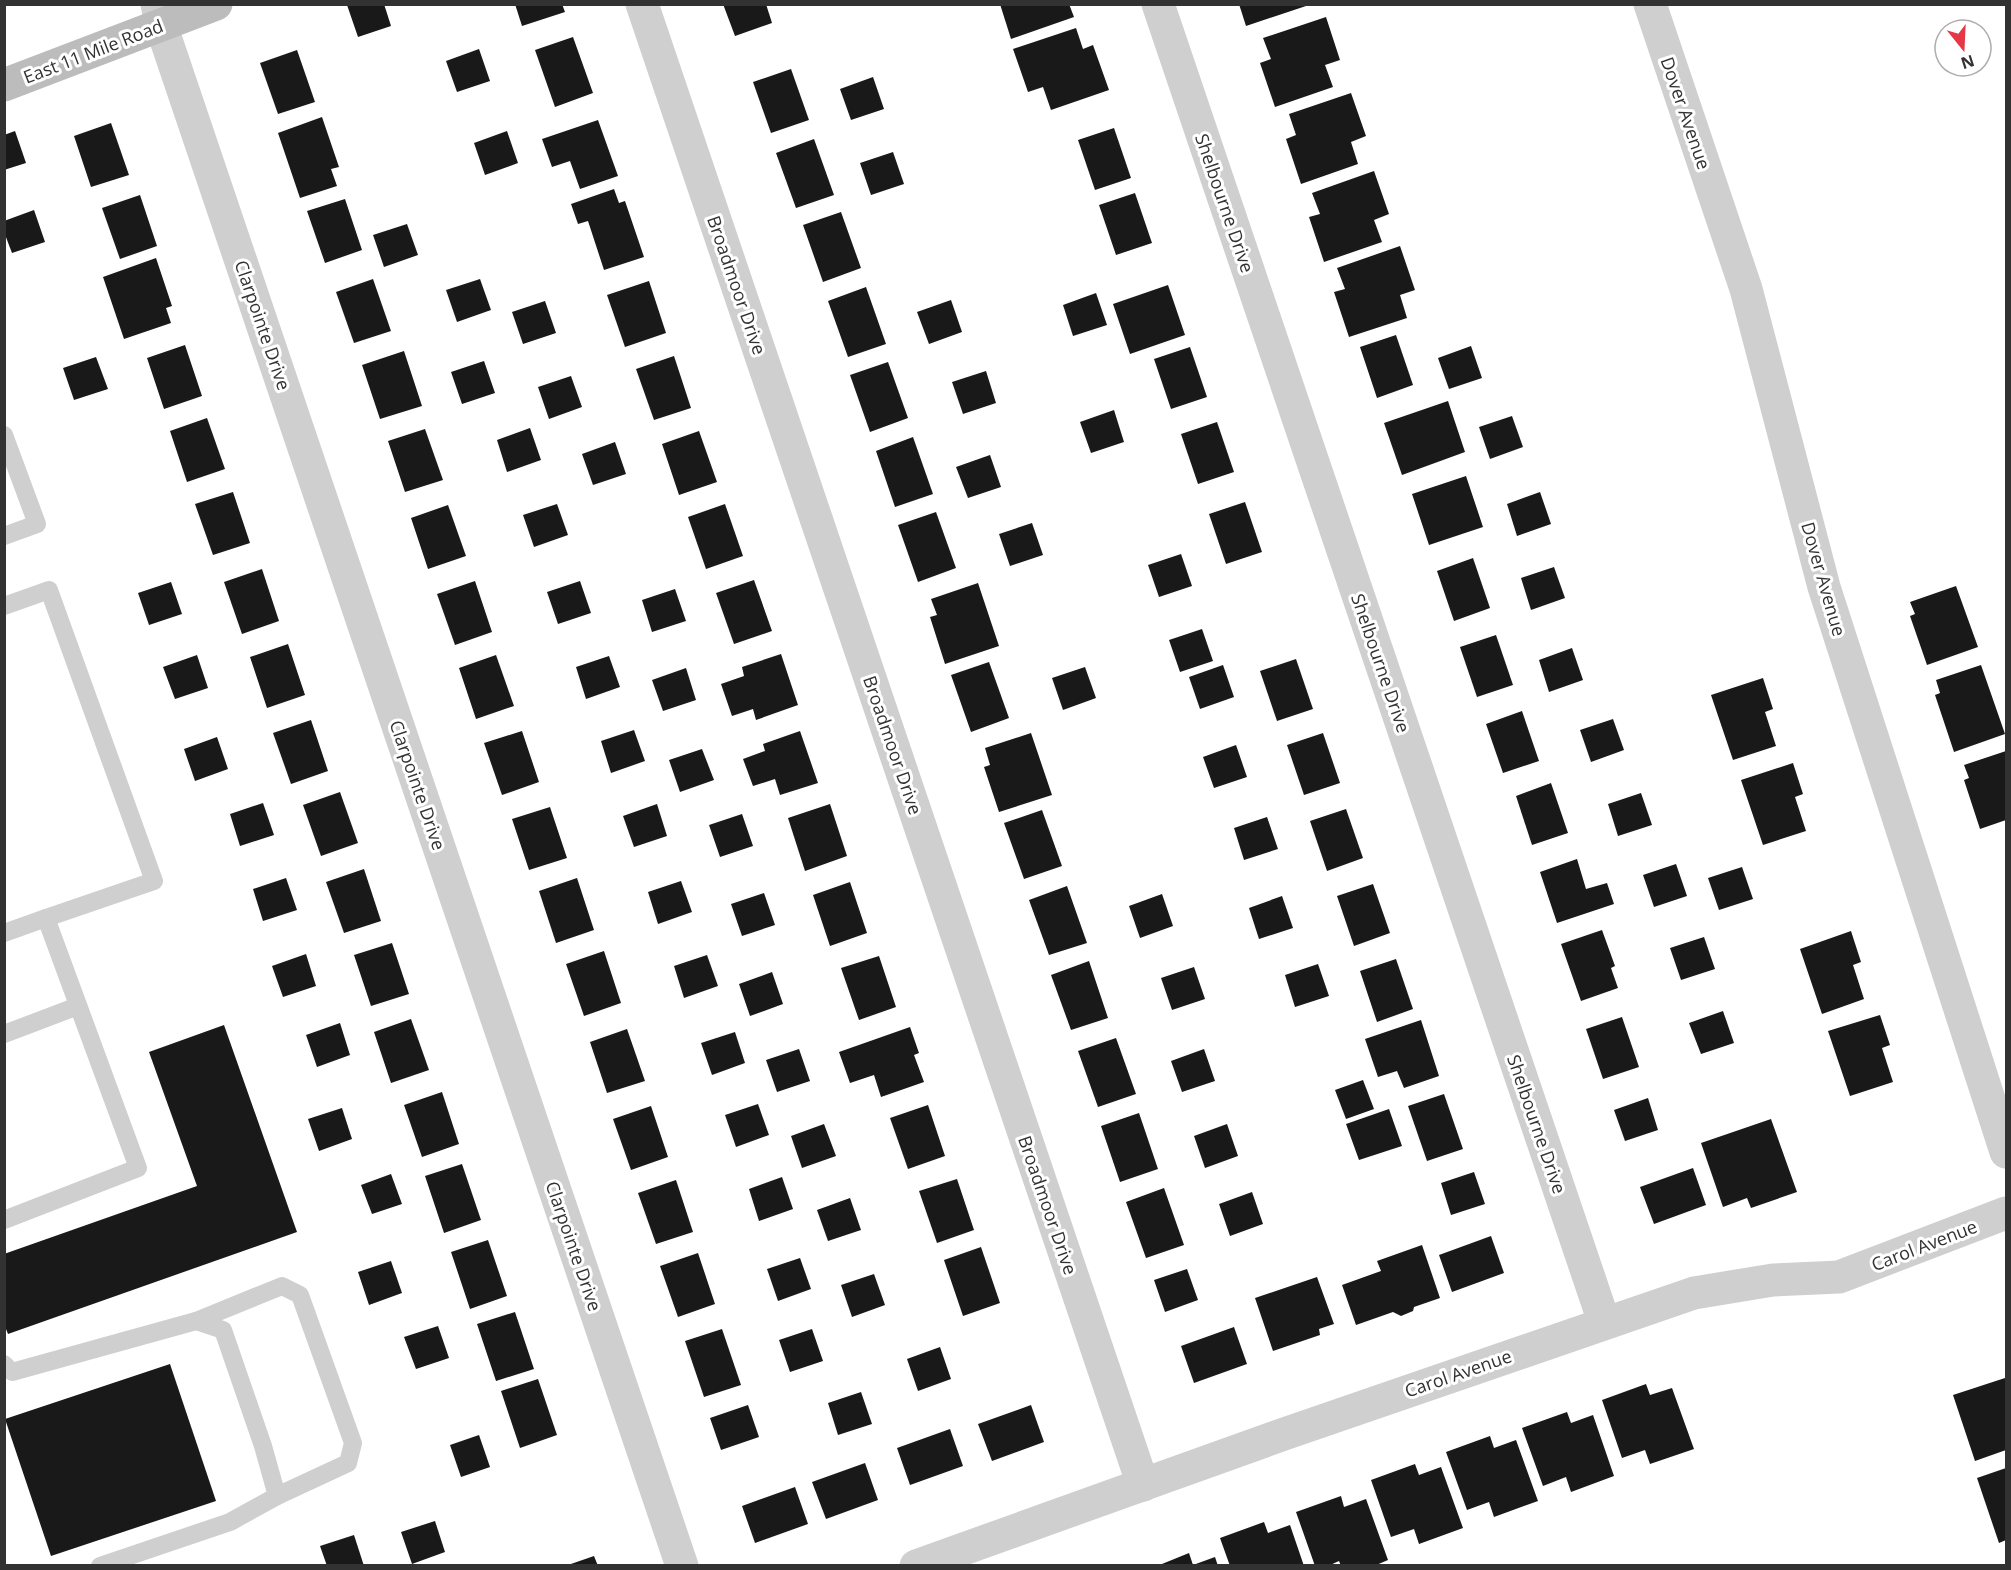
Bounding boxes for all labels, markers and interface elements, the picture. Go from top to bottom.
street label: East 11 Mile Road [20,13,166,89]
north arrow [1933,18,1993,78]
text: N [1958,50,1977,75]
street label: Dover Avenue [1655,53,1717,173]
street label: Shelbourne Drive [1190,130,1260,276]
street label: Broadmoor Drive [702,212,772,358]
street label: Clarpointe Drive [230,257,296,393]
street label: Dover Avenue [1796,519,1852,639]
street label: Shelbourne Drive [1346,590,1416,736]
street label: Broadmoor Drive [858,672,928,818]
street label: Clarpointe Drive [385,717,451,853]
street label: Shelbourne Drive [1502,1051,1572,1197]
street label: Broadmoor Drive [1013,1132,1083,1278]
street label: Clarpointe Drive [541,1178,607,1314]
street label: Carol Avenue [1868,1214,1980,1276]
street label: Carol Avenue [1401,1344,1515,1402]

